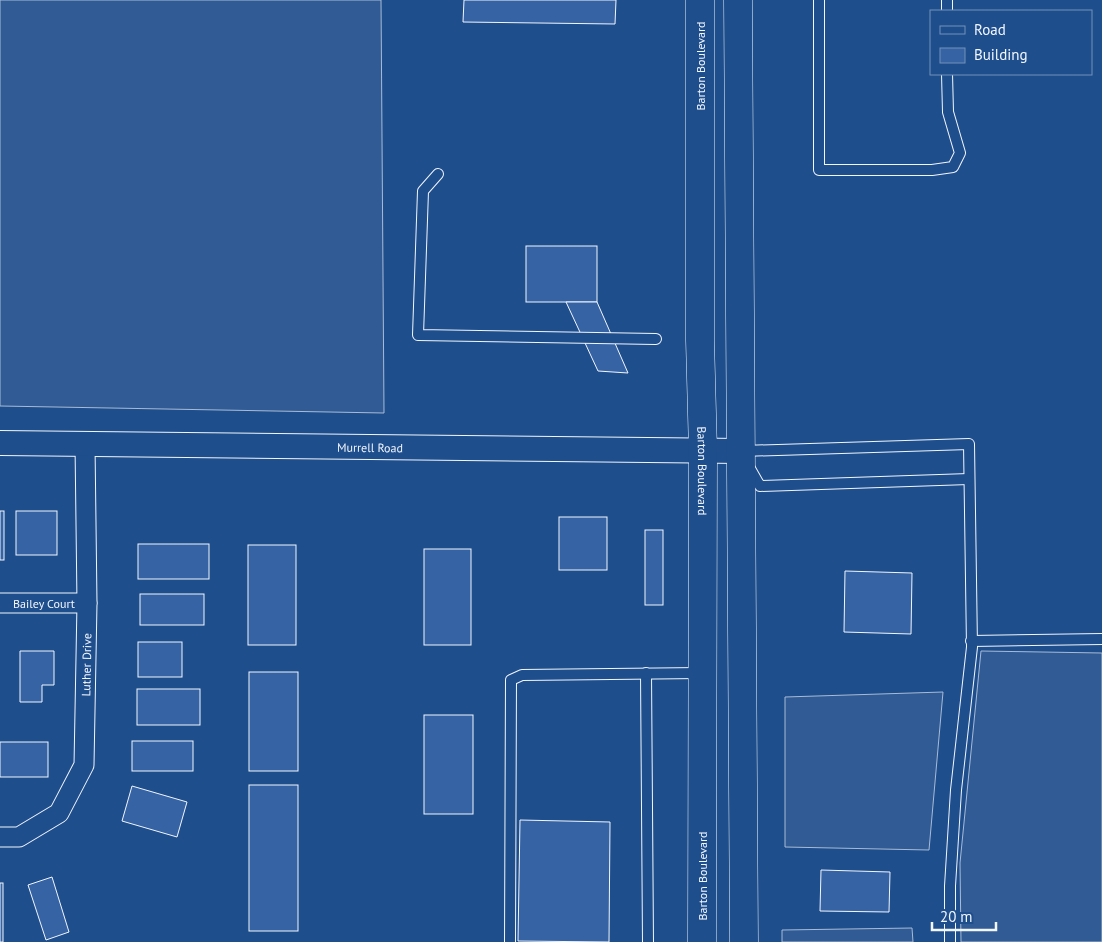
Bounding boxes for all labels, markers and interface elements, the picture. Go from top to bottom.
legend [930,10,1092,75]
text: Road [974,20,1006,39]
street label: Barton Boulevard [693,21,708,111]
text: Building [974,45,1028,64]
street label: Barton Boulevard [695,426,711,516]
street label: Murrell Road [337,439,403,455]
street label: Bailey Court [13,596,75,611]
street label: Luther Drive [78,633,94,697]
street label: Barton Boulevard [695,831,710,921]
scale bar [932,900,996,932]
text: 20 m [940,907,973,926]

